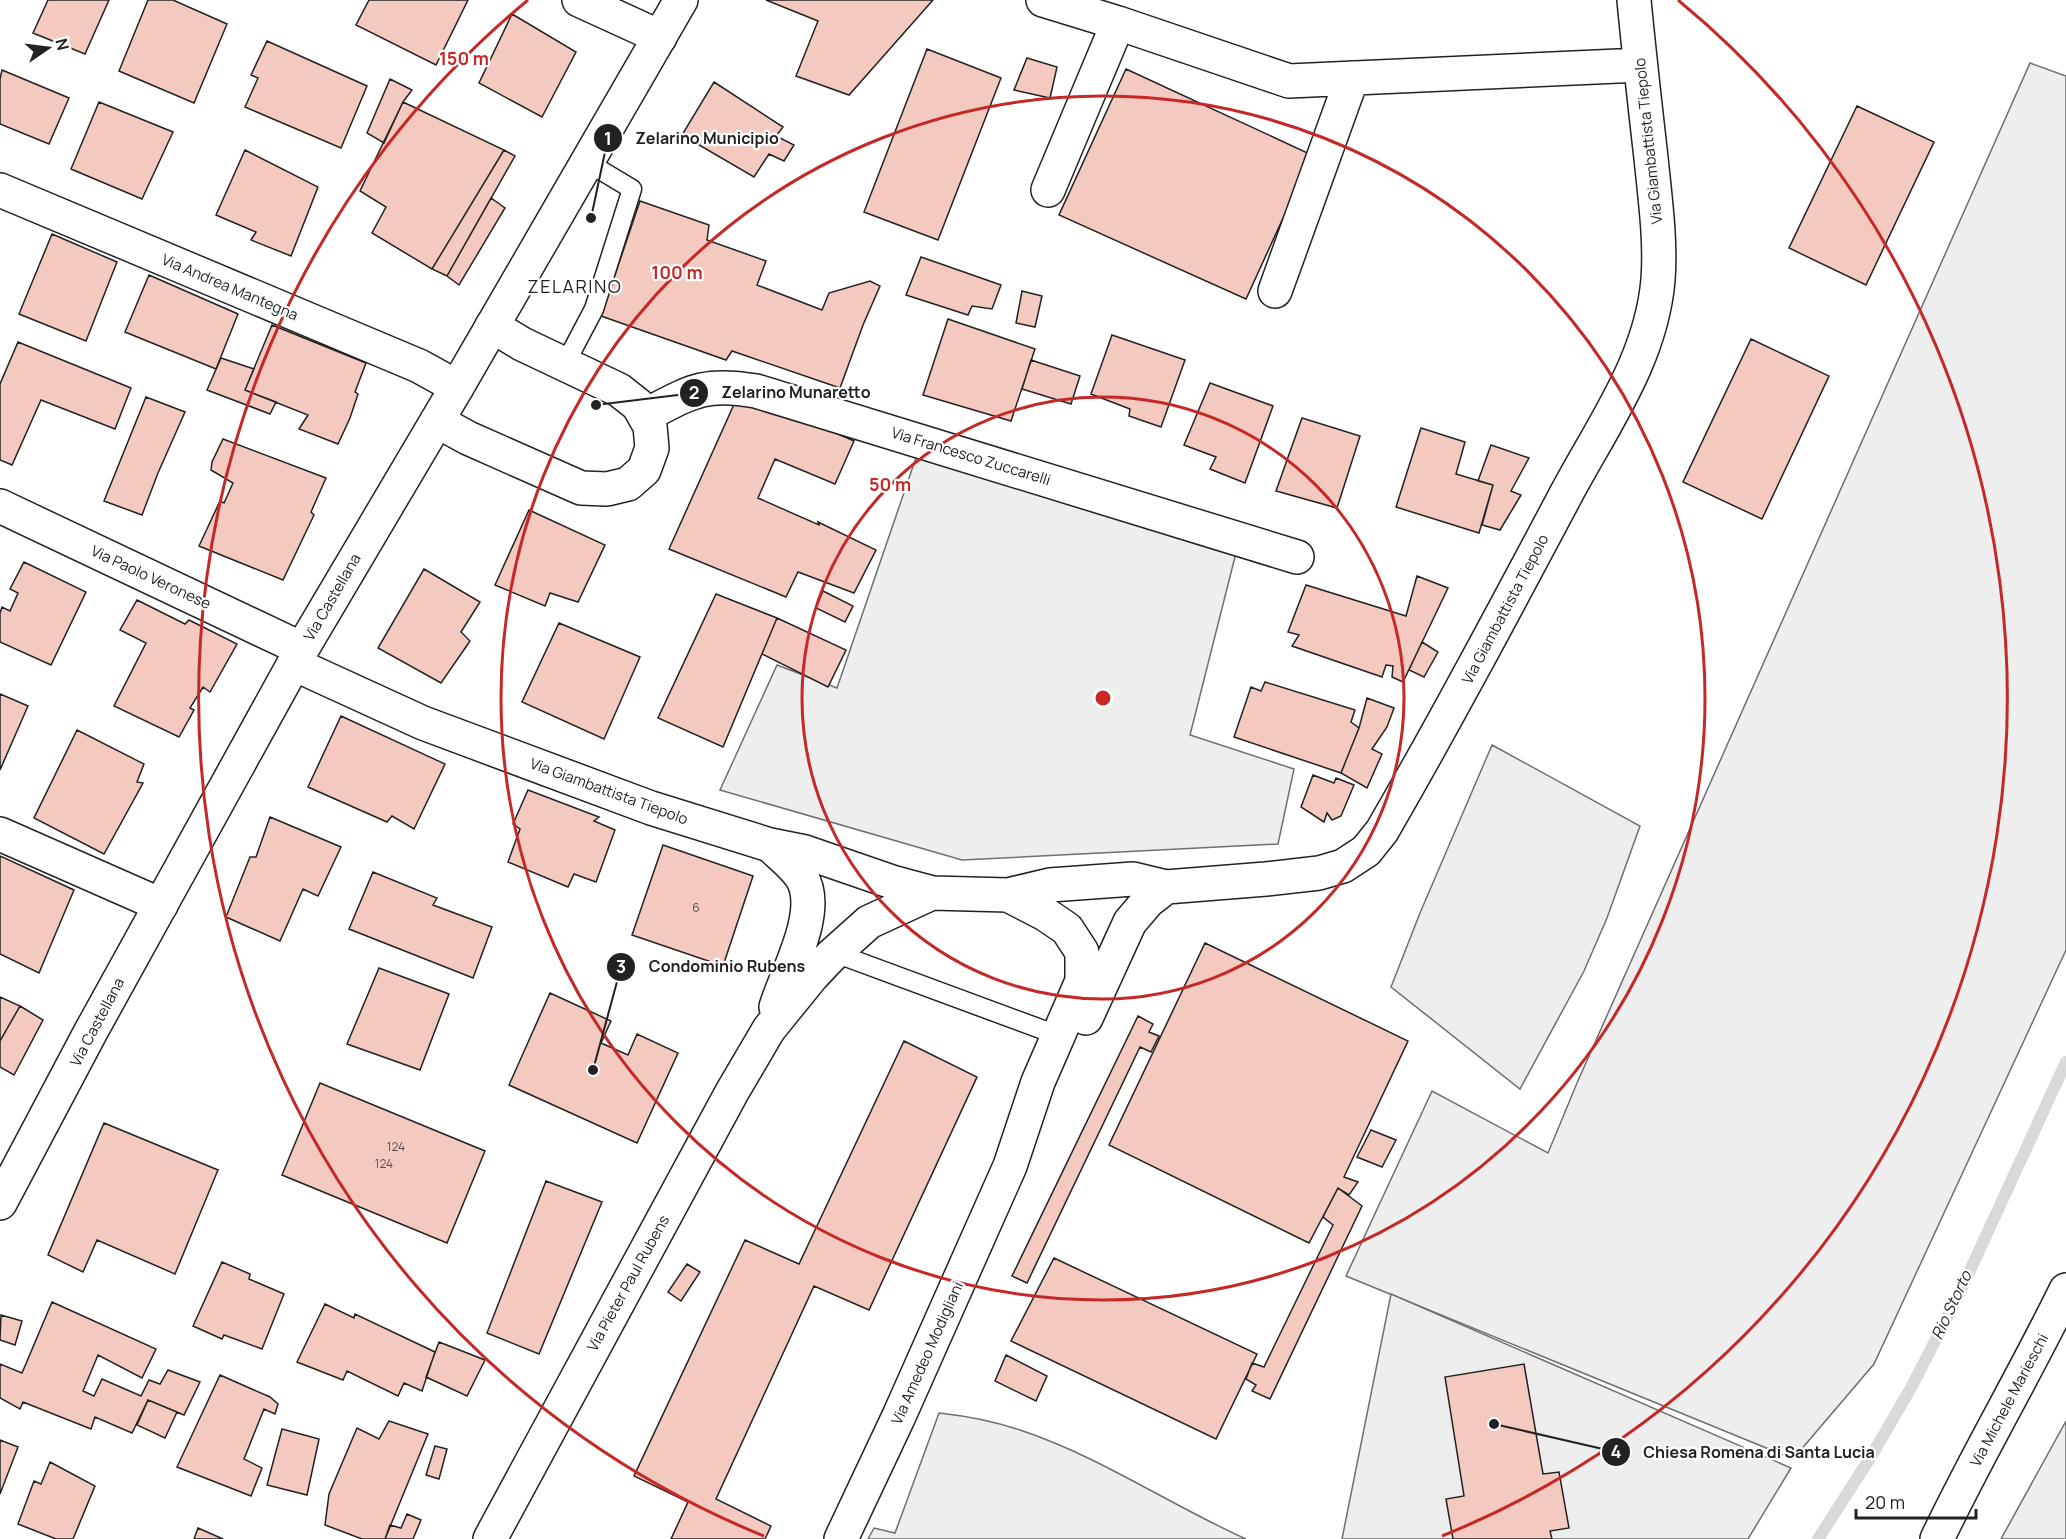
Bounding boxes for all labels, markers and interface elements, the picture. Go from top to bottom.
north arrow [18,18,78,78]
text: N [50,36,75,53]
text: 150 m [439,46,489,70]
street label: Via Giambattista Tiepolo [1629,57,1667,225]
callout: Zelarino Municipio [593,121,791,155]
text: 1 [604,126,612,150]
text: Zelarino Municipio [635,127,779,149]
street label: Via Andrea Mantegna [158,249,302,325]
text: 100 m [651,260,703,284]
district label: ZELARINO [528,274,622,298]
callout: Zelarino Munaretto [679,376,882,410]
text: 2 [689,380,699,404]
text: Zelarino Munaretto [721,381,871,403]
street label: Via Francesco Zuccarelli [889,422,1053,490]
text: 50 m [869,472,911,496]
street label: Via Giambattista Tiepolo [1457,530,1554,688]
street label: Via Paolo Veronese [88,540,215,614]
street label: Via Castellana [299,549,365,645]
centre of rings [1093,688,1113,708]
street label: Via Giambattista Tiepolo [527,753,691,829]
house number: 6 [692,899,700,916]
callout: Condominio Rubens [606,950,817,984]
text: 3 [616,954,626,978]
text: Condominio Rubens [649,955,805,977]
street label: Via Castellana [65,974,129,1070]
house number: 124 [387,1138,405,1155]
house number: 124 [375,1155,393,1172]
street label: Via Pieter Paul Rubens [582,1211,674,1355]
water label: Rio Storto [1926,1266,1977,1343]
street label: Via Amedeo Modigliani [886,1278,968,1428]
street label: Via Michele Marieschi [1965,1330,2053,1470]
callout: Chiesa Romena di Santa Lucia [1601,1435,1886,1469]
text: 4 [1611,1439,1622,1463]
text: Chiesa Romena di Santa Lucia [1643,1441,1875,1463]
scale bar [1856,1482,1976,1520]
text: 20 m [1865,1490,1905,1514]

